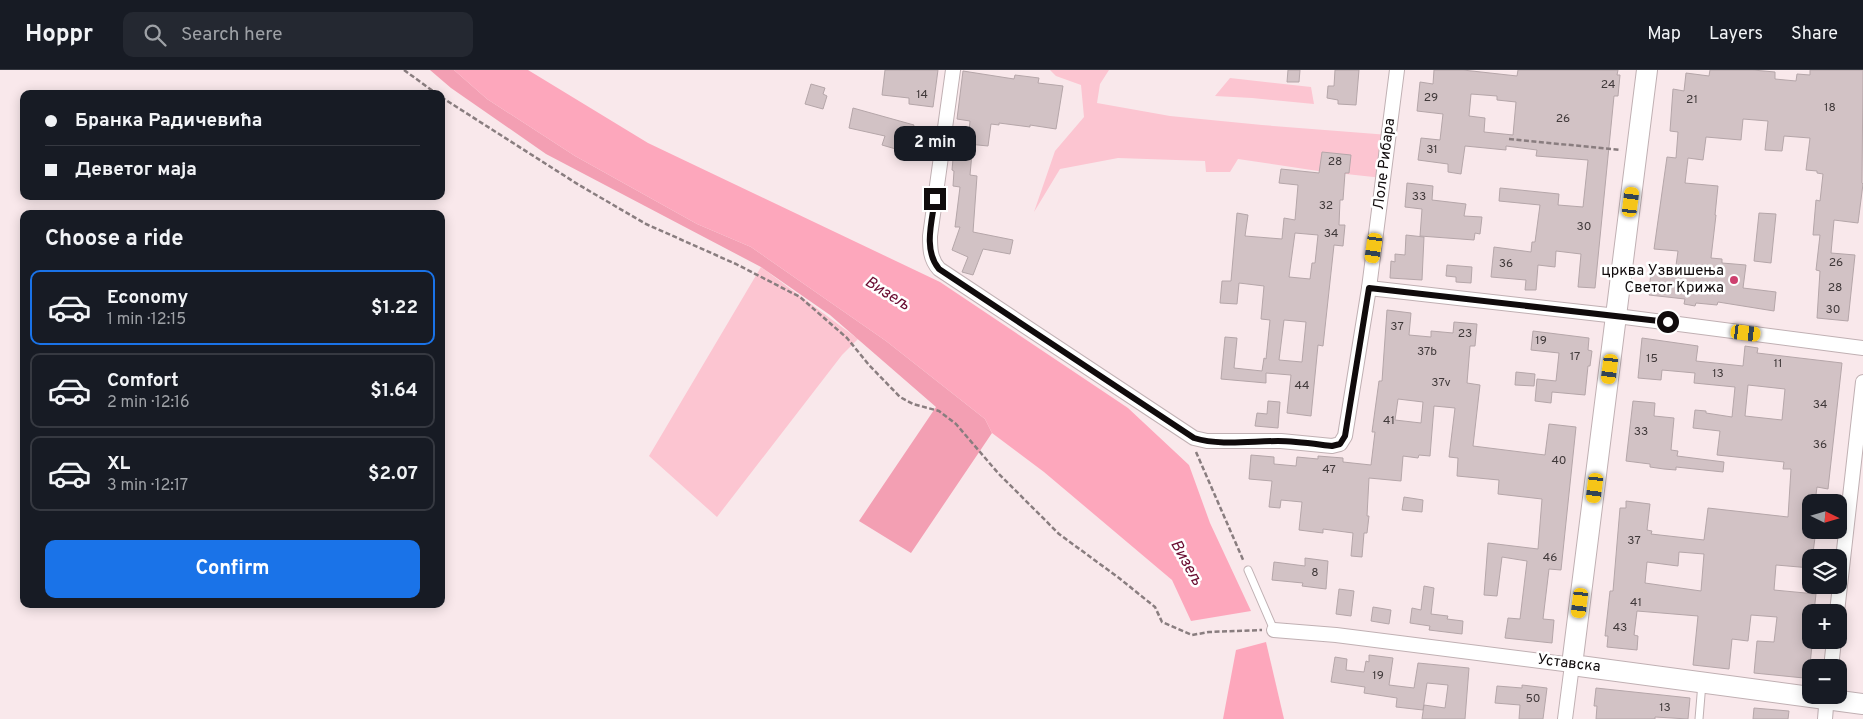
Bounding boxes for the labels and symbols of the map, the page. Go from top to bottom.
house number: 24 [1601,77,1615,93]
house number: 14 [916,87,928,103]
house number: 29 [1424,90,1438,106]
house number: 21 [1686,92,1698,108]
house number: 18 [1824,100,1836,116]
house number: 26 [1556,111,1570,127]
street label: Лоле Рибара [1370,117,1400,211]
callout: 2 min [894,126,976,162]
house number: 31 [1426,142,1438,158]
house number: 28 [1328,154,1342,170]
car [1621,186,1640,218]
route end [924,188,946,210]
house number: 33 [1412,189,1426,205]
house number: 32 [1319,198,1333,214]
house number: 30 [1577,219,1591,235]
house number: 34 [1324,226,1338,242]
car [1364,232,1383,264]
house number: 26 [1829,255,1843,271]
house number: 36 [1499,256,1513,272]
place label: црква Узвишења Светог Крижа [1601,262,1724,298]
water label: Визељ [861,272,913,316]
marker: црква Узвишења Светог Крижа [1728,274,1740,286]
house number: 28 [1828,280,1842,296]
house number: 30 [1826,302,1840,318]
route start [1657,311,1679,333]
house number: 37 [1390,319,1404,335]
car [1730,324,1761,342]
house number: 23 [1458,326,1472,342]
house number: 19 [1535,333,1547,349]
house number: 37b [1417,344,1437,360]
house number: 17 [1570,349,1580,365]
house number: 15 [1646,351,1658,367]
car [1600,353,1619,385]
house number: 11 [1774,356,1782,372]
house number: 13 [1712,366,1724,382]
house number: 37v [1431,375,1451,391]
house number: 44 [1295,378,1309,394]
house number: 34 [1813,397,1827,413]
house number: 41 [1383,413,1395,429]
house number: 33 [1634,424,1648,440]
house number: 36 [1813,437,1827,453]
house number: 40 [1551,453,1567,469]
house number: 47 [1322,462,1336,478]
car [1585,472,1604,504]
north arrow [1802,494,1848,539]
house number: 37 [1627,533,1641,549]
water label: Визељ [1165,537,1207,590]
house number: 46 [1543,550,1557,566]
house number: 8 [1311,565,1319,581]
car [1570,587,1589,619]
house number: 41 [1630,595,1642,611]
house number: 43 [1613,620,1627,636]
street label: Уставска [1536,651,1602,677]
house number: 19 [1372,668,1384,684]
house number: 50 [1525,691,1541,707]
house number: 13 [1659,700,1671,716]

